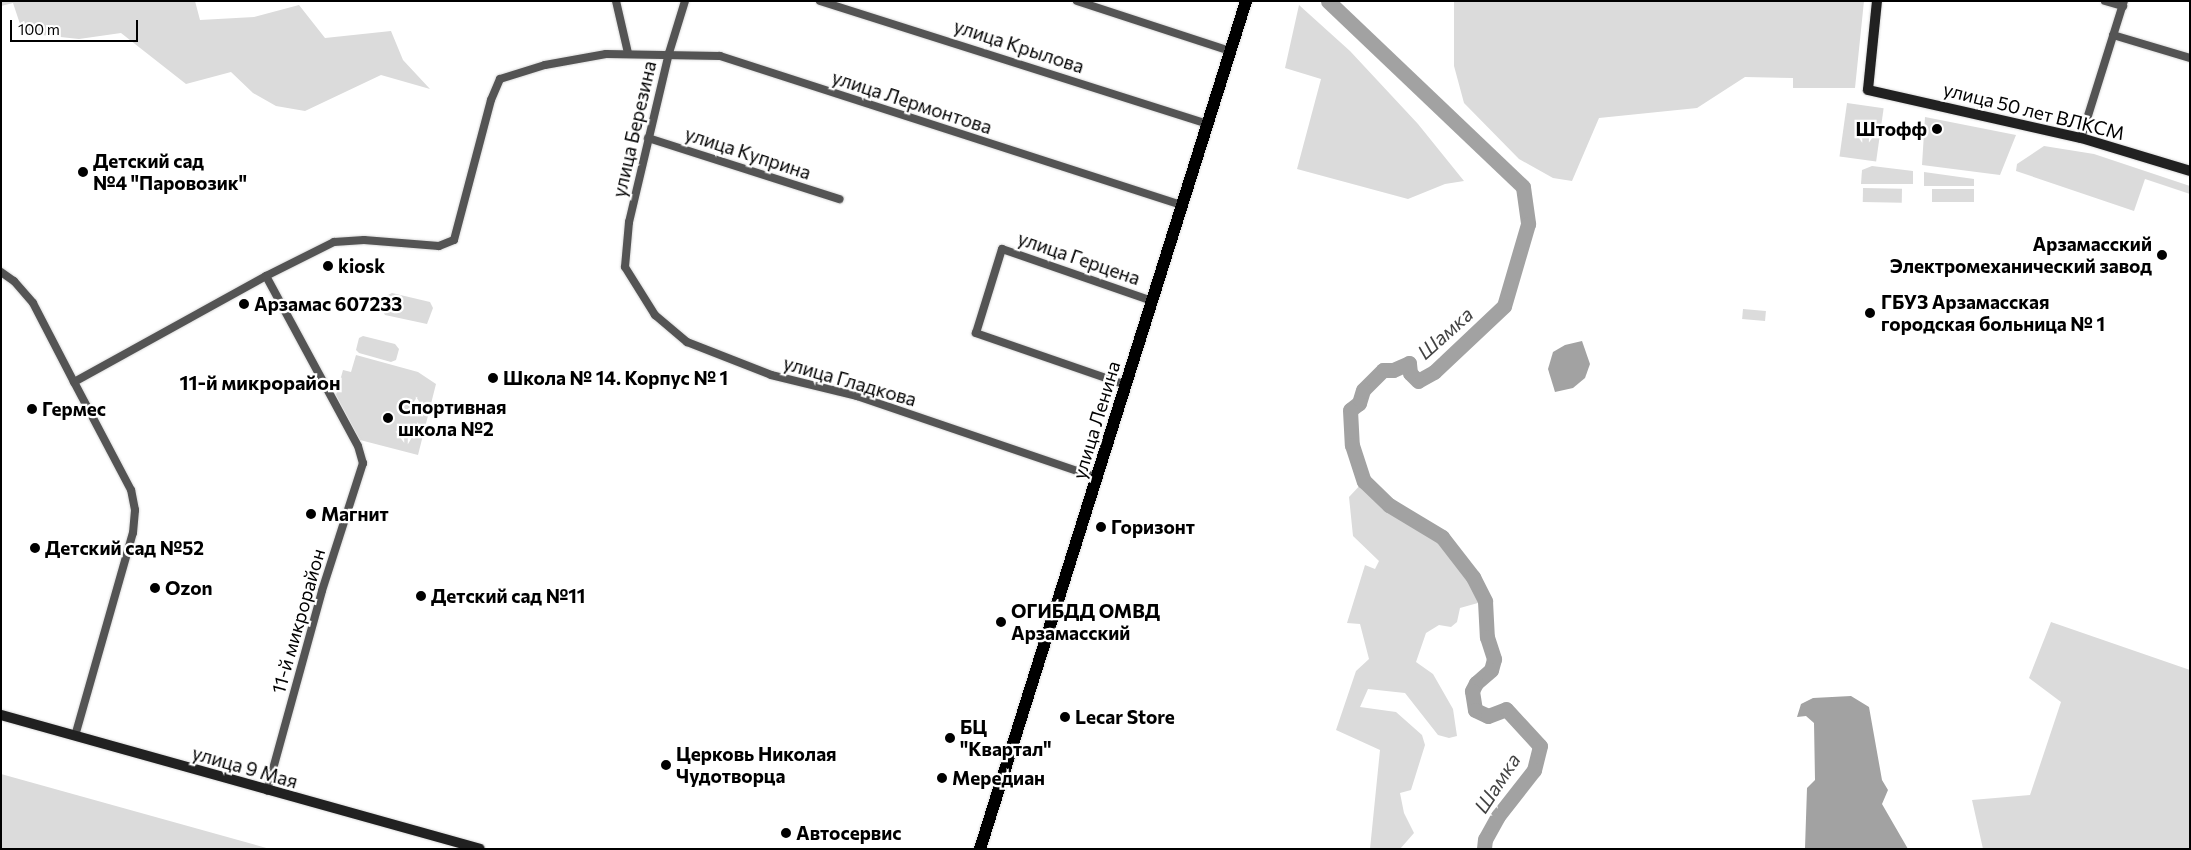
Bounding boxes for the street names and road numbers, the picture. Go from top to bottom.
street label: улица Крылова [951,14,1087,78]
street label: улица Березина [607,59,661,199]
street label: улица Лермонтова [829,65,995,139]
street label: улица 50 лет ВЛКСМ [1941,77,2127,145]
street label: улица Куприна [682,122,814,184]
street label: улица Герцена [1015,226,1143,290]
street label: улица Гладкова [781,351,919,411]
street label: улица Ленина [1067,358,1125,482]
street label: 11-й микрорайон [266,546,330,696]
street label: улица 9 Мая [190,741,300,793]

